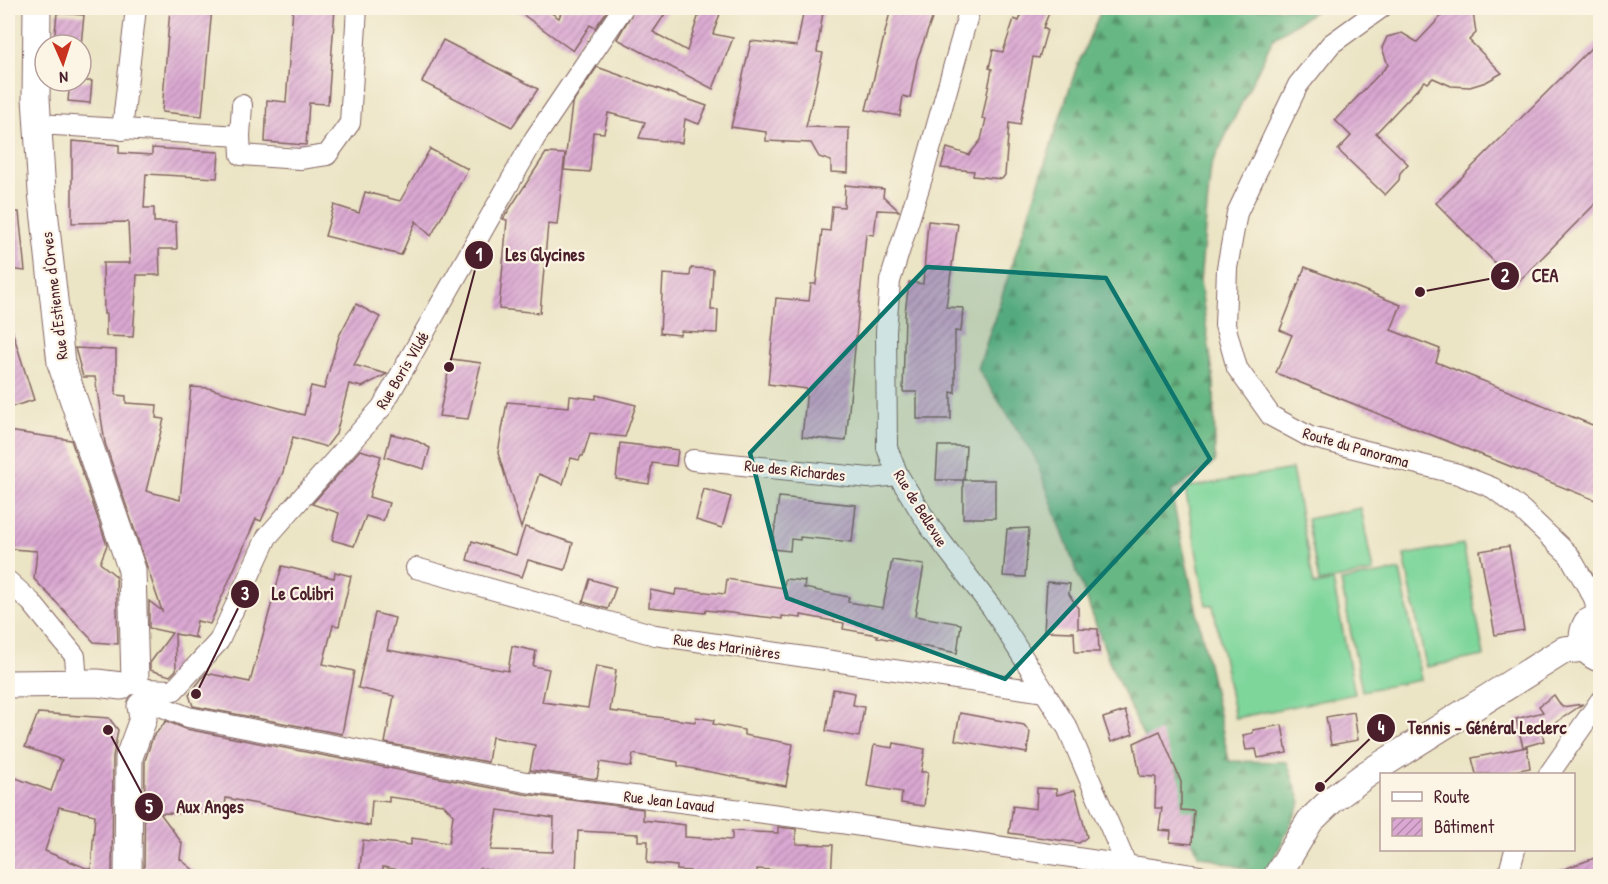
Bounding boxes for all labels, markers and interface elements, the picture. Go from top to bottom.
north arrow [33,33,93,93]
text: N [58,67,69,89]
street label: Rue d'Estienne d'Orves [35,231,73,361]
callout: Les Glycines [464,237,597,273]
text: 1 [476,242,483,267]
text: Les Glycines [505,242,585,268]
callout: CEA [1490,258,1570,294]
text: 2 [1501,263,1510,288]
text: CEA [1532,263,1559,288]
street label: Rue Boris Vildé [370,326,434,413]
street label: Route du Panorama [1300,421,1412,473]
street label: Rue des Richardes [744,454,846,486]
street label: Rue de Bellevue [889,465,954,551]
callout: Le Colibri [230,576,346,612]
text: 3 [241,581,249,606]
text: Le Colibri [272,581,334,606]
street label: Rue des Marinières [672,628,782,664]
callout: Tennis - Général Leclerc [1366,710,1579,746]
text: 4 [1378,715,1385,740]
text: Tennis - Général Leclerc [1406,715,1568,740]
legend [1380,773,1575,851]
text: Route [1434,784,1470,809]
street label: Rue Jean Lavaud [623,785,715,817]
callout: Aux Anges [134,789,255,825]
text: 5 [145,794,153,819]
text: Aux Anges [176,794,244,820]
text: Bâtiment [1434,814,1495,839]

